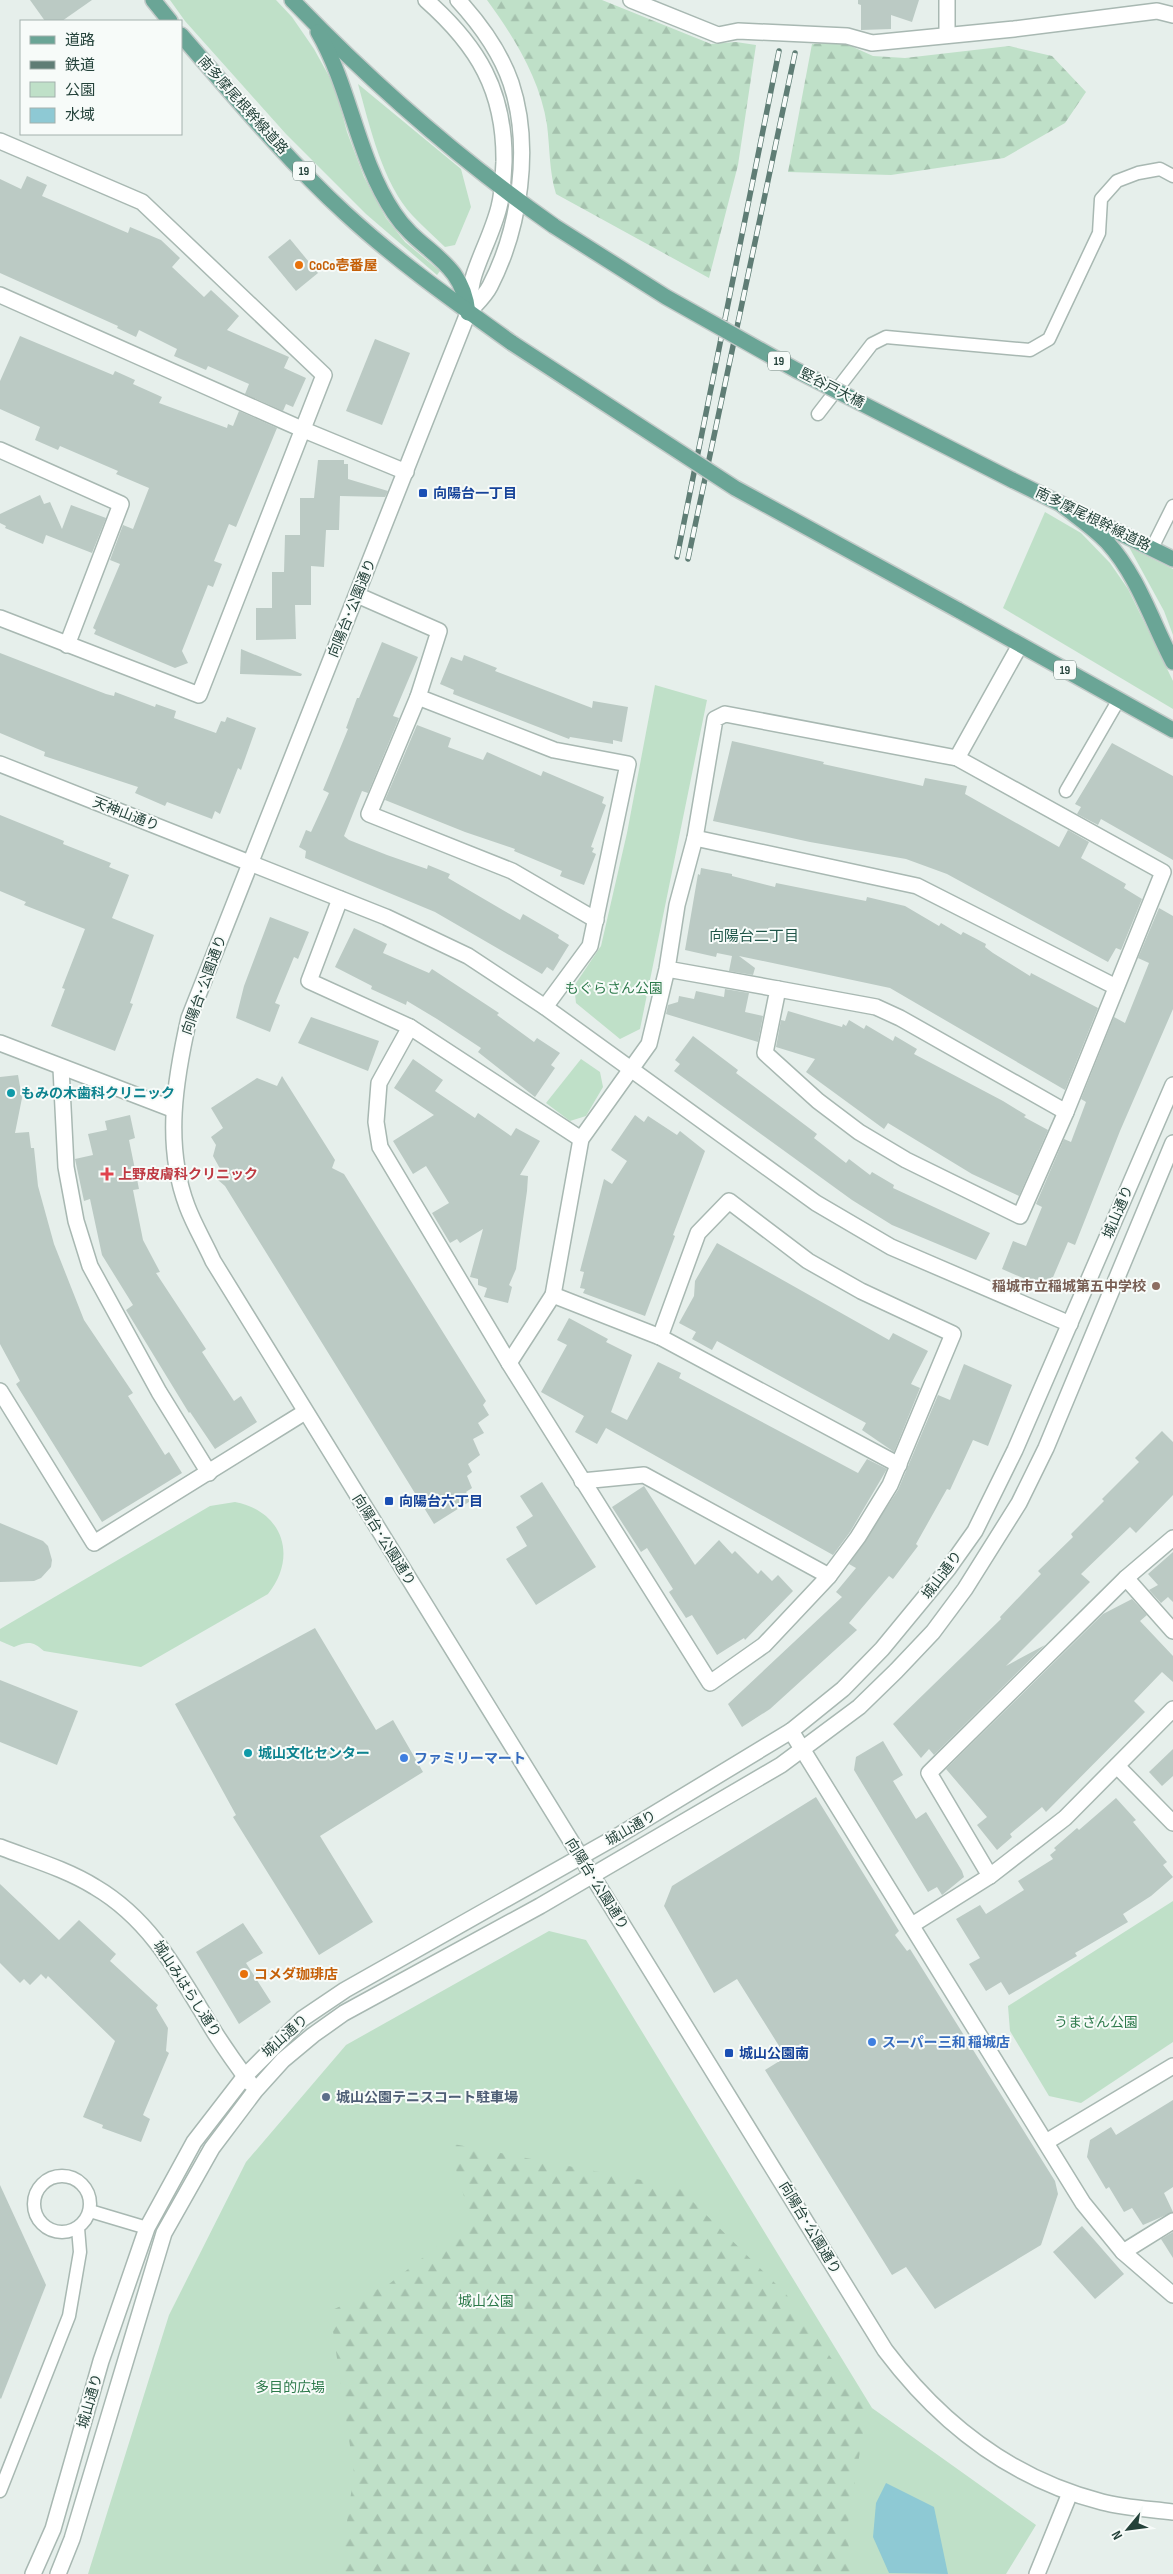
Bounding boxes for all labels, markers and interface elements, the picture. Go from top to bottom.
legend [20,20,182,135]
text: 道路 [65,31,95,50]
street label: 南多摩尾根幹線道路 [195,52,291,158]
text: 鉄道 [65,56,95,75]
text: 公園 [65,81,95,100]
text: 水域 [65,106,95,125]
road number: 19 [293,162,315,180]
place label: CoCo壱番屋 [309,257,377,274]
marker: CoCo壱番屋 [293,259,305,271]
road number: 19 [768,352,790,371]
street label: 竪谷戸大橋 [797,365,867,411]
street label: 南多摩尾根幹線道路 [1033,484,1153,554]
place label: 向陽台一丁目 [433,485,517,502]
marker: 向陽台一丁目 [417,487,429,499]
street label: 向陽台･公園通り [324,556,380,660]
road number: 19 [1054,660,1076,680]
street label: 天神山通り [90,794,162,834]
district label: 向陽台二丁目 [709,927,799,946]
street label: 向陽台･公園通り [178,933,230,1037]
park label: もぐらさん公園 [565,980,663,997]
place label: もみの木歯科クリニック [21,1085,175,1102]
marker: もみの木歯科クリニック [5,1087,17,1099]
place label: 上野皮膚科クリニック [118,1166,258,1183]
marker: 上野皮膚科クリニック [100,1167,114,1181]
street label: 城山通り [1099,1183,1137,1241]
place label: 稲城市立稲城第五中学校 [992,1278,1146,1295]
marker: 稲城市立稲城第五中学校 [1150,1280,1162,1292]
street label: 向陽台･公園通り [349,1491,419,1589]
place label: 向陽台六丁目 [399,1493,483,1510]
marker: 向陽台六丁目 [383,1495,395,1507]
street label: 城山通り [918,1548,966,1602]
place label: 城山文化センター [258,1745,370,1762]
marker: 城山文化センター [242,1747,254,1759]
place label: ファミリーマート [414,1750,526,1767]
marker: ファミリーマート [398,1752,410,1764]
street label: 城山通り [603,1807,659,1849]
street label: 向陽台･公園通り [562,1835,632,1933]
street label: 城山みはらし通り [149,1937,225,2041]
place label: コメダ珈琲店 [254,1966,338,1983]
marker: コメダ珈琲店 [238,1968,250,1980]
street label: 城山通り [259,2011,311,2061]
park label: うまさん公園 [1054,2014,1138,2031]
place label: スーパー三和 稲城店 [882,2034,1010,2051]
marker: スーパー三和 稲城店 [866,2036,878,2048]
place label: 城山公園南 [739,2045,809,2062]
marker: 城山公園南 [723,2047,735,2059]
place label: 城山公園テニスコート駐車場 [336,2089,518,2106]
marker: 城山公園テニスコート駐車場 [320,2091,332,2103]
street label: 向陽台･公園通り [776,2179,844,2277]
park label: 城山公園 [458,2293,514,2310]
street label: 城山通り [74,2372,106,2430]
park label: 多目的広場 [255,2379,325,2396]
north arrow [1103,2504,1153,2554]
text: N [1108,2528,1126,2542]

